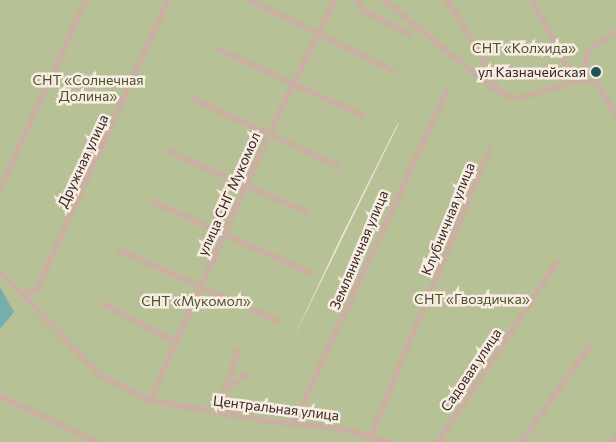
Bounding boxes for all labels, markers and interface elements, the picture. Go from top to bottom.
park label: СНТ «Колхида» [472,40,576,56]
place label: ул Казначейская [478,64,586,80]
marker: ул Казначейская [590,66,602,78]
park label: СНТ «Солнечная Долина» [32,72,144,104]
street label: Дружная улица [54,112,112,210]
street label: улица СНГ Мукомол [194,130,264,258]
street label: Клубничная улица [418,160,478,278]
street label: Земляничная улица [326,188,392,312]
park label: СНТ «Гвоздичка» [414,291,530,307]
park label: СНТ «Мукомол» [141,293,251,309]
street label: Садовая улица [437,325,505,415]
street label: Центральная улица [212,392,340,424]

